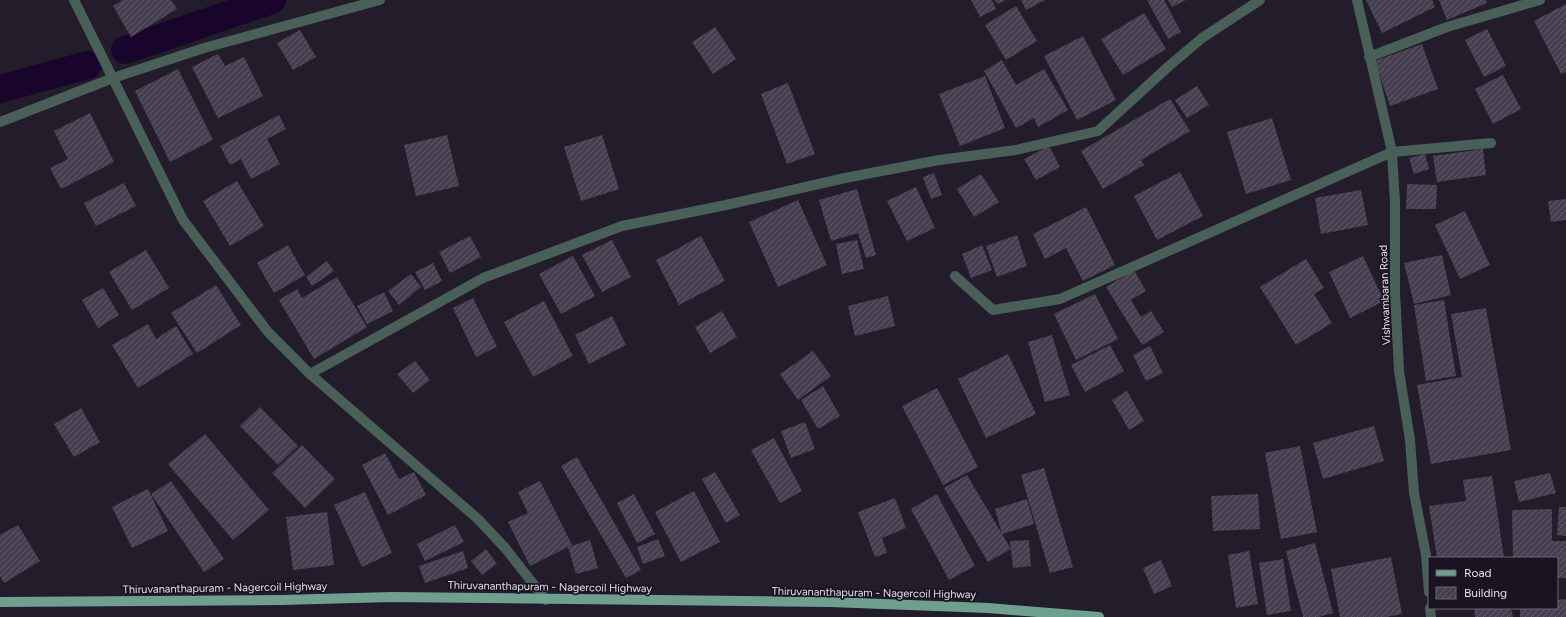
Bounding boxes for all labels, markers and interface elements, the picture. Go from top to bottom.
street label: Vishwambaran Road [1377,245,1393,345]
legend [1428,557,1558,609]
text: Road [1464,566,1492,580]
street label: Thiruvananthapuram - Nagercoil Highway [448,579,653,595]
street label: Thiruvananthapuram - Nagercoil Highway [123,580,328,596]
street label: Thiruvananthapuram - Nagercoil Highway [772,585,977,601]
text: Building [1464,586,1507,600]

